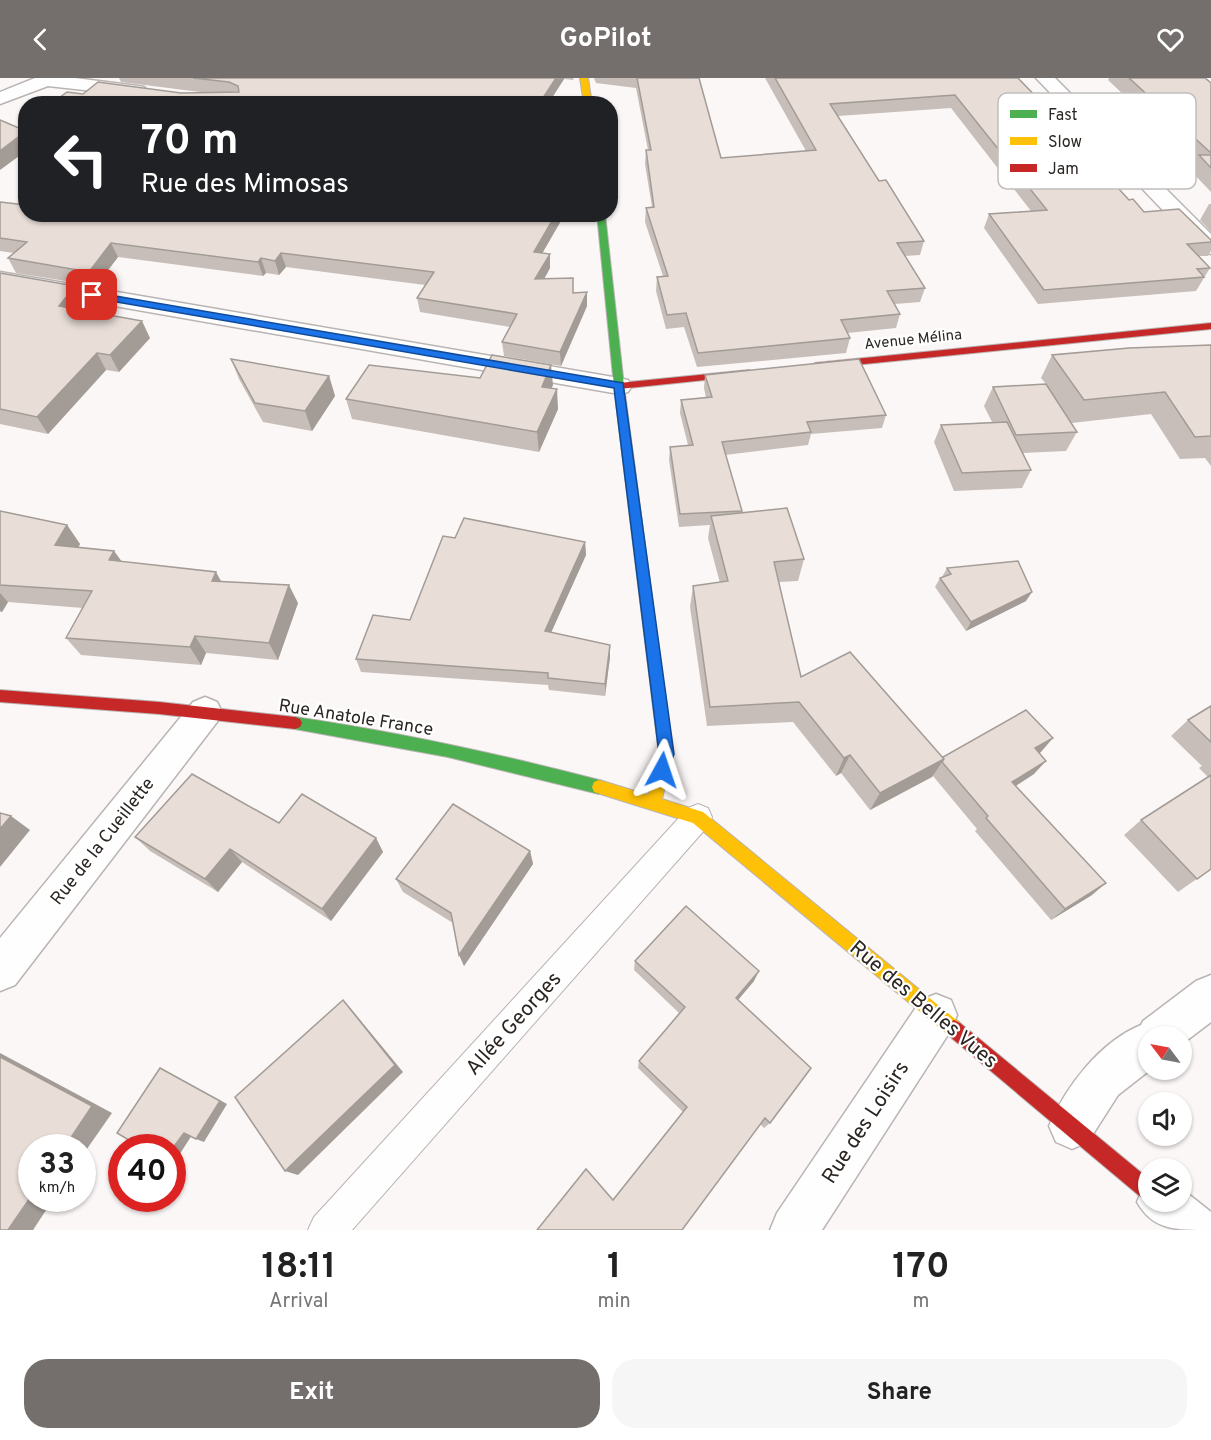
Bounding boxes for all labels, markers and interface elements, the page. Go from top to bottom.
text: GoPilot [559,22,652,56]
icon: back [24,23,57,56]
icon: heart [1154,23,1187,56]
legend [998,93,1196,189]
text: Fast [1048,106,1078,126]
text: 70 m [141,116,239,169]
icon: left [42,120,120,198]
text: Slow [1048,133,1082,153]
text: Jam [1048,160,1079,180]
text: Rue des Mimosas [141,168,349,202]
pin [66,269,117,320]
icon: arrive [75,278,108,311]
street label: Avenue Mélina [863,326,963,355]
street label: Rue Anatole France [277,695,435,742]
position arrow [630,738,694,802]
street label: Rue de la Cueillette [46,773,160,910]
street label: Rue des Belles Vues [843,935,1003,1075]
street label: Allée Georges [460,966,568,1082]
north arrow [1138,1026,1192,1080]
map controls [1138,1026,1192,1212]
street label: Rue des Loisirs [817,1056,916,1189]
button: sound [1138,1092,1192,1146]
speed limit sign: 40 [108,1134,186,1212]
text: 33 [39,1147,75,1184]
button: layers [1138,1158,1192,1212]
text: km/h [39,1179,75,1198]
text: 18:11 [261,1245,336,1291]
text: 1 [607,1245,621,1291]
text: 170 [892,1245,950,1291]
text: Arrival [269,1289,329,1315]
text: min [597,1289,631,1315]
text: m [912,1289,929,1315]
button: Exit [24,1359,600,1428]
button: Share [612,1359,1187,1428]

